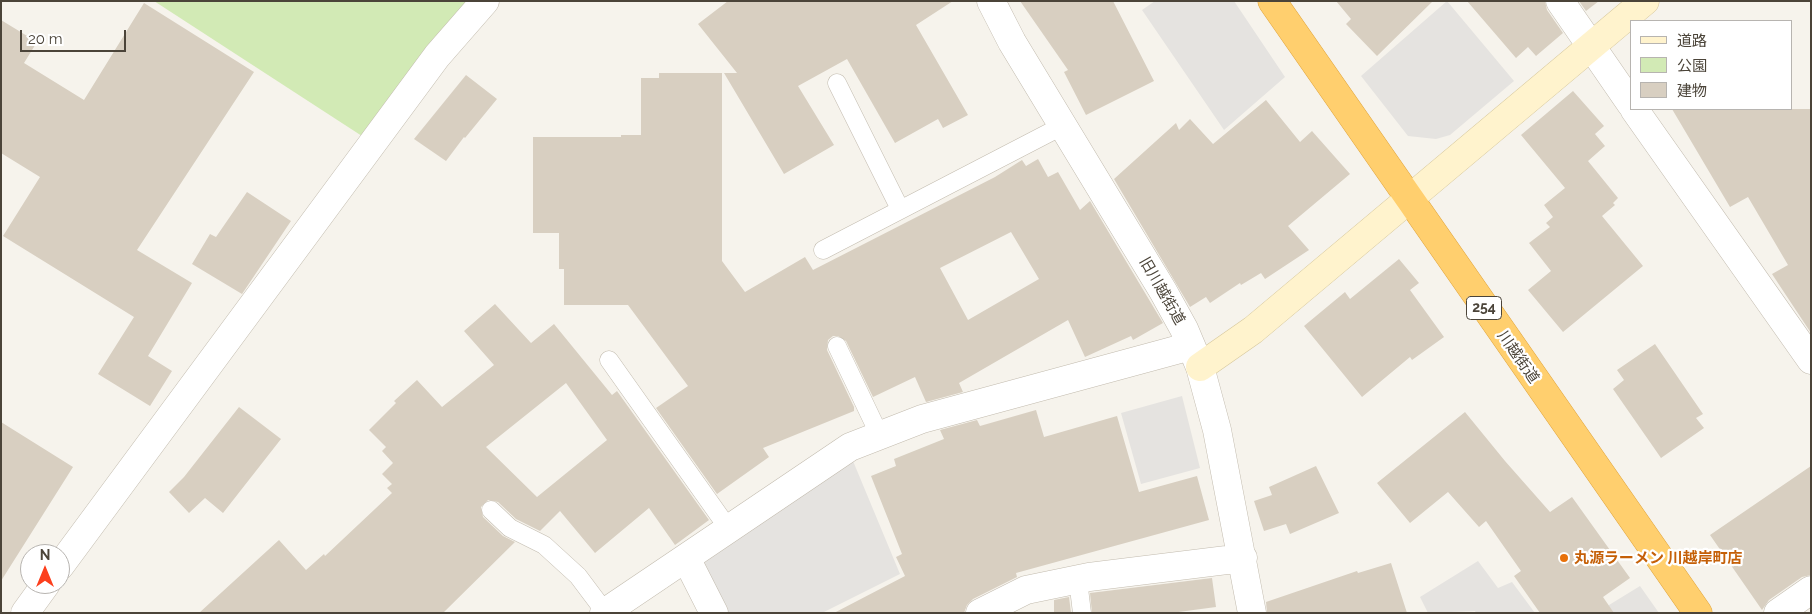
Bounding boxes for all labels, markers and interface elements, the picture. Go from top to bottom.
scale bar [22,20,129,52]
legend [1630,20,1792,110]
text: 20 m [28,30,63,48]
text: 道路 [1677,32,1707,50]
text: 公園 [1677,57,1707,75]
text: 建物 [1677,82,1707,100]
street label: 旧川越街道 [1135,254,1189,328]
road number: 254 [1466,296,1502,320]
street label: 川越街道 [1493,327,1543,387]
north arrow [20,544,70,594]
text: N [40,547,50,563]
place label: 丸源ラーメン 川越岸町店 [1574,549,1743,567]
marker: 丸源ラーメン 川越岸町店 [1558,552,1570,564]

